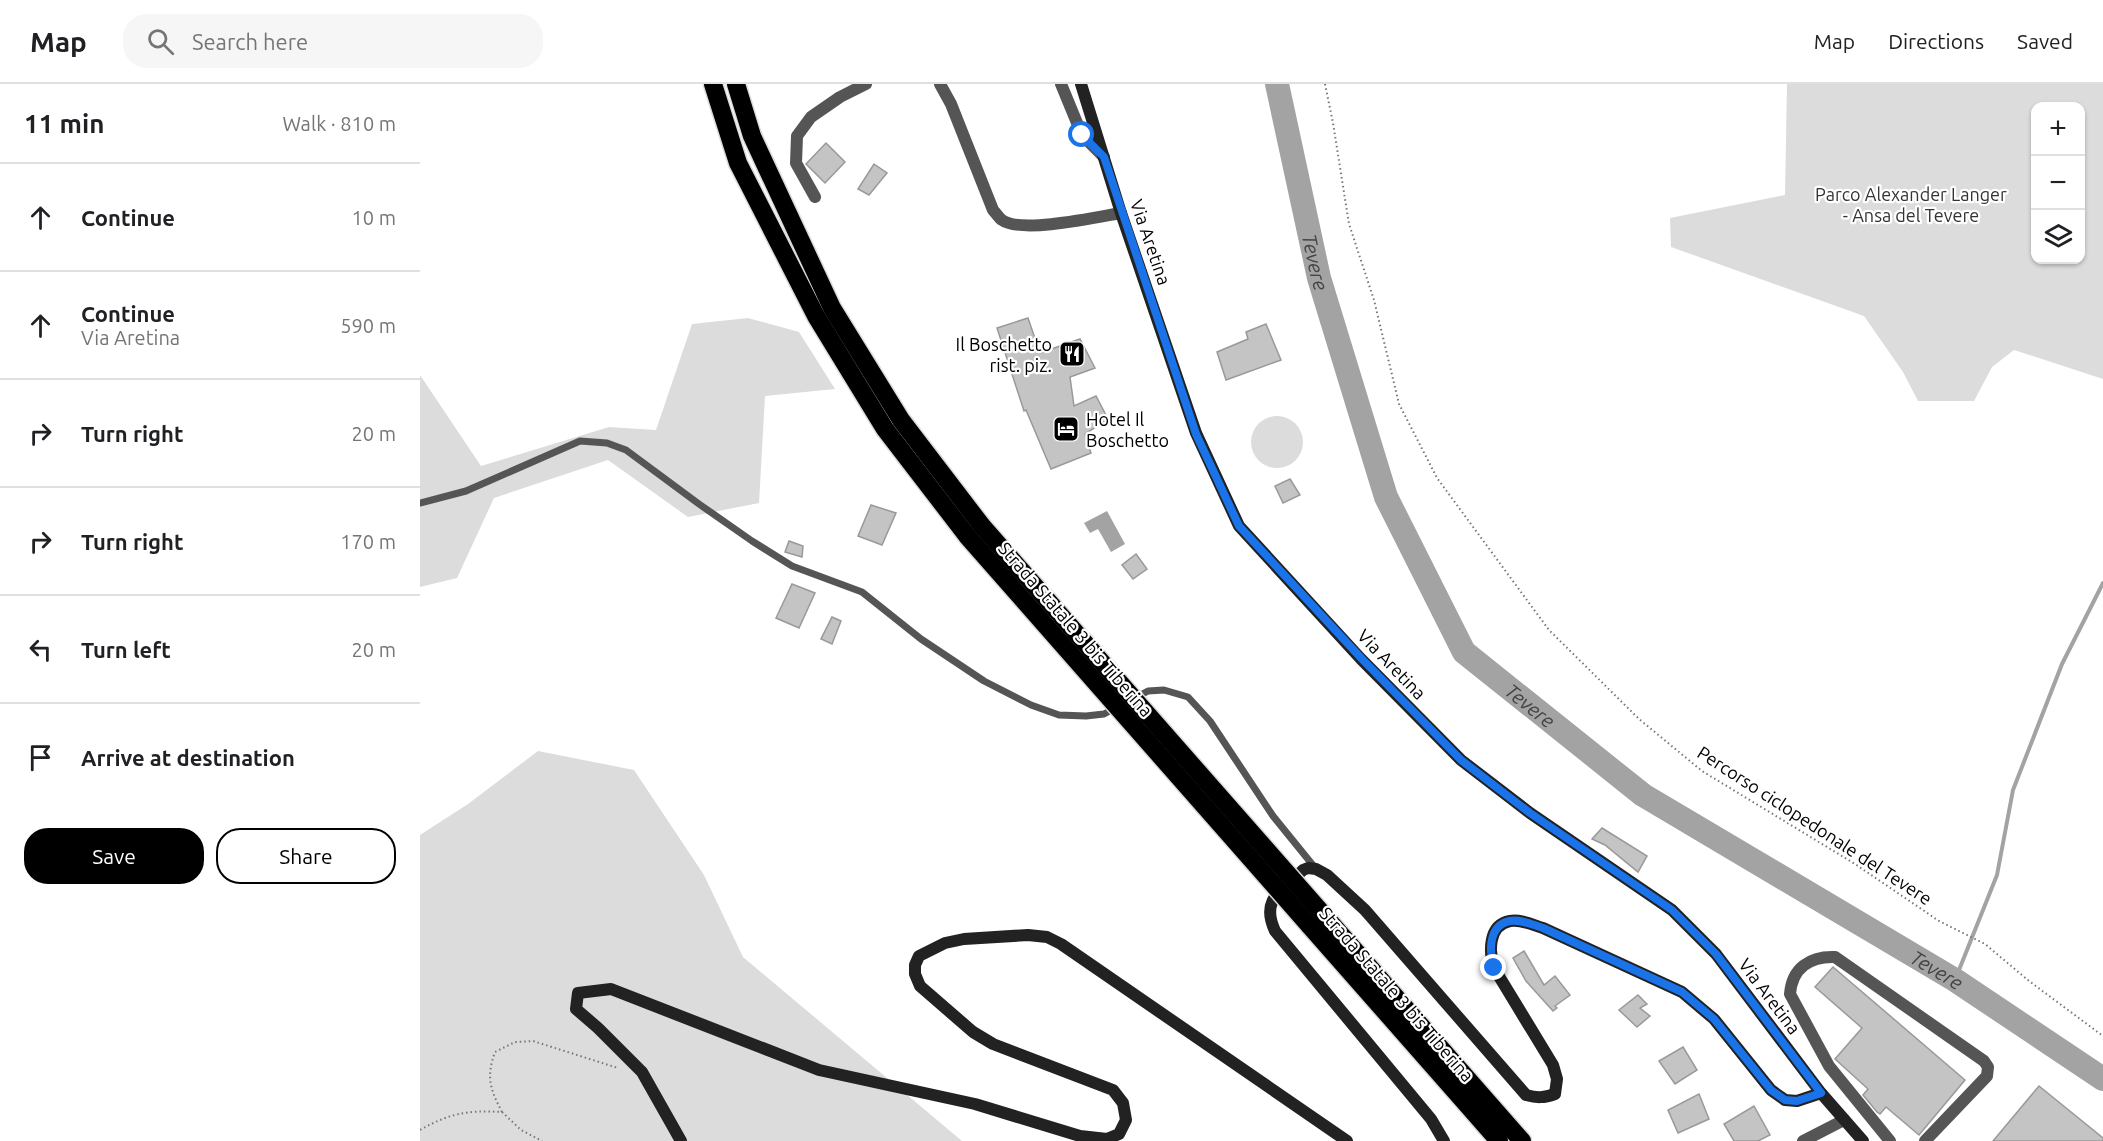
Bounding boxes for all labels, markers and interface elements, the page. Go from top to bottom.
search box [123,14,543,68]
icon: search [144,25,177,58]
text: Map [30,26,87,57]
text: Search here [192,29,308,54]
text: Map [1814,29,1855,53]
text: Directions [1888,29,1984,53]
text: Saved [2017,29,2073,53]
map controls [2031,102,2085,264]
button: + [2031,102,2085,156]
text: 11 min [24,109,104,138]
text: Walk · 810 m [283,112,396,135]
route start [1068,121,1094,147]
button: − [2031,156,2085,210]
park label: Parco Alexander Langer - Ansa del Tevere [1815,184,2007,225]
street label: Via Aretina [1127,197,1175,287]
icon: ahead [24,201,57,234]
text: Continue [81,205,175,230]
text: 10 m [352,206,396,229]
button: layers [2031,210,2085,264]
water label: Tevere [1298,232,1334,293]
text: Continue [81,301,175,326]
icon: ahead [24,309,57,342]
text: 590 m [340,314,396,337]
text: Via Aretina [81,326,180,349]
place label: Il Boschetto rist. piz. [956,334,1052,375]
restaurant icon: Il Boschetto rist. piz. [1057,339,1087,369]
place label: Hotel Il Boschetto [1086,409,1169,450]
hotel icon: Hotel Il Boschetto [1051,414,1081,444]
icon: right [24,417,57,450]
text: Turn right [81,421,183,446]
text: 20 m [352,422,396,445]
icon: right [24,525,57,558]
text: Turn right [81,529,183,554]
text: 170 m [340,530,396,553]
street label: Strada Statale 3 bis Tiberina [995,538,1157,720]
street label: Via Aretina [1354,625,1430,703]
icon: left [24,633,57,666]
text: Turn left [81,637,171,662]
text: 20 m [352,638,396,661]
water label: Tevere [1501,678,1560,732]
icon: arrive [24,741,57,774]
street label: Percorso ciclopedonale del Tevere [1694,742,1936,908]
text: Arrive at destination [81,745,295,770]
button: Save [24,828,204,884]
button: Share [216,828,396,884]
street label: Strada Statale 3 bis Tiberina [1316,903,1478,1085]
water label: Tevere [1907,945,1968,994]
route end [1480,954,1506,980]
street label: Via Aretina [1735,954,1805,1038]

